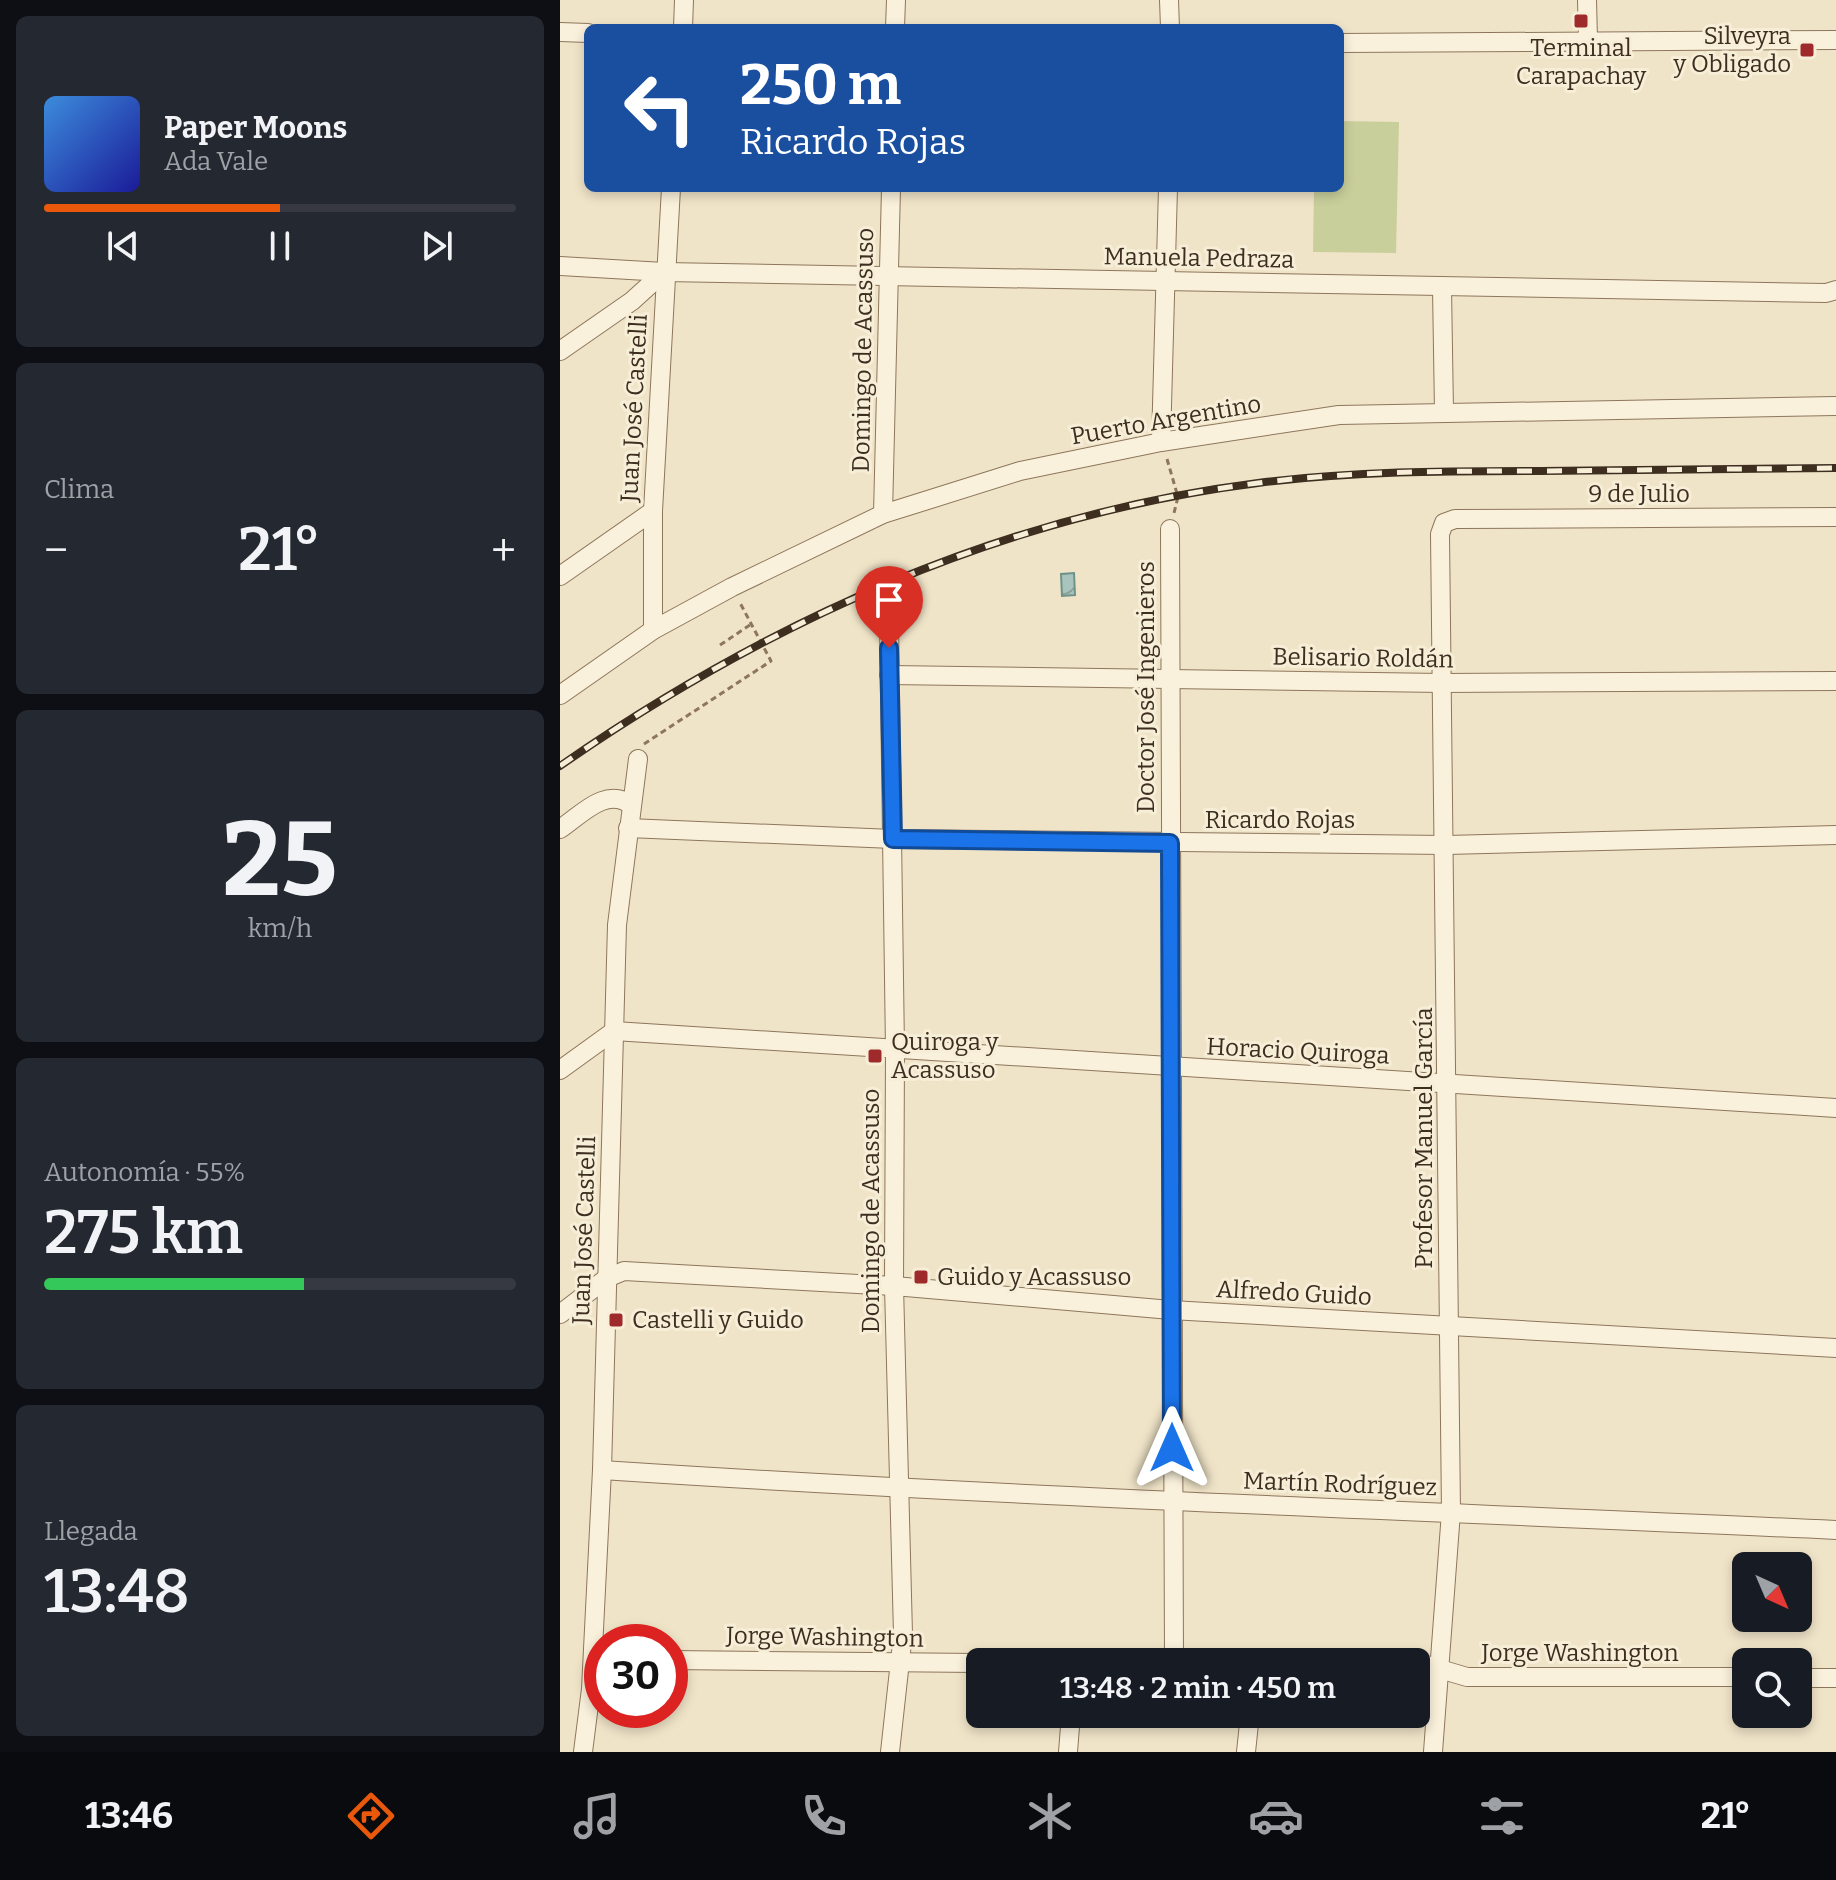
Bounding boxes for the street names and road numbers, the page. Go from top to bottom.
street label: Domingo de Acassuso [847,227,879,473]
street label: Manuela Pedraza [1103,242,1295,274]
street label: Juan José Castelli [615,313,653,504]
street label: Puerto Argentino [1069,390,1263,450]
street label: 9 de Julio [1588,480,1690,508]
street label: Doctor José Ingenieros [1132,561,1160,813]
street label: Belisario Roldán [1272,642,1454,674]
street label: Ricardo Rojas [1205,806,1355,834]
street label: Profesor Manuel García [1410,1007,1438,1269]
street label: Horacio Quiroga [1206,1032,1390,1070]
street label: Domingo de Acassuso [857,1089,885,1333]
street label: Juan José Castelli [567,1135,601,1326]
street label: Alfredo Guido [1215,1275,1373,1311]
street label: Martín Rodríguez [1242,1467,1438,1501]
street label: Jorge Washington [725,1621,924,1653]
street label: Jorge Washington [1480,1639,1679,1667]

